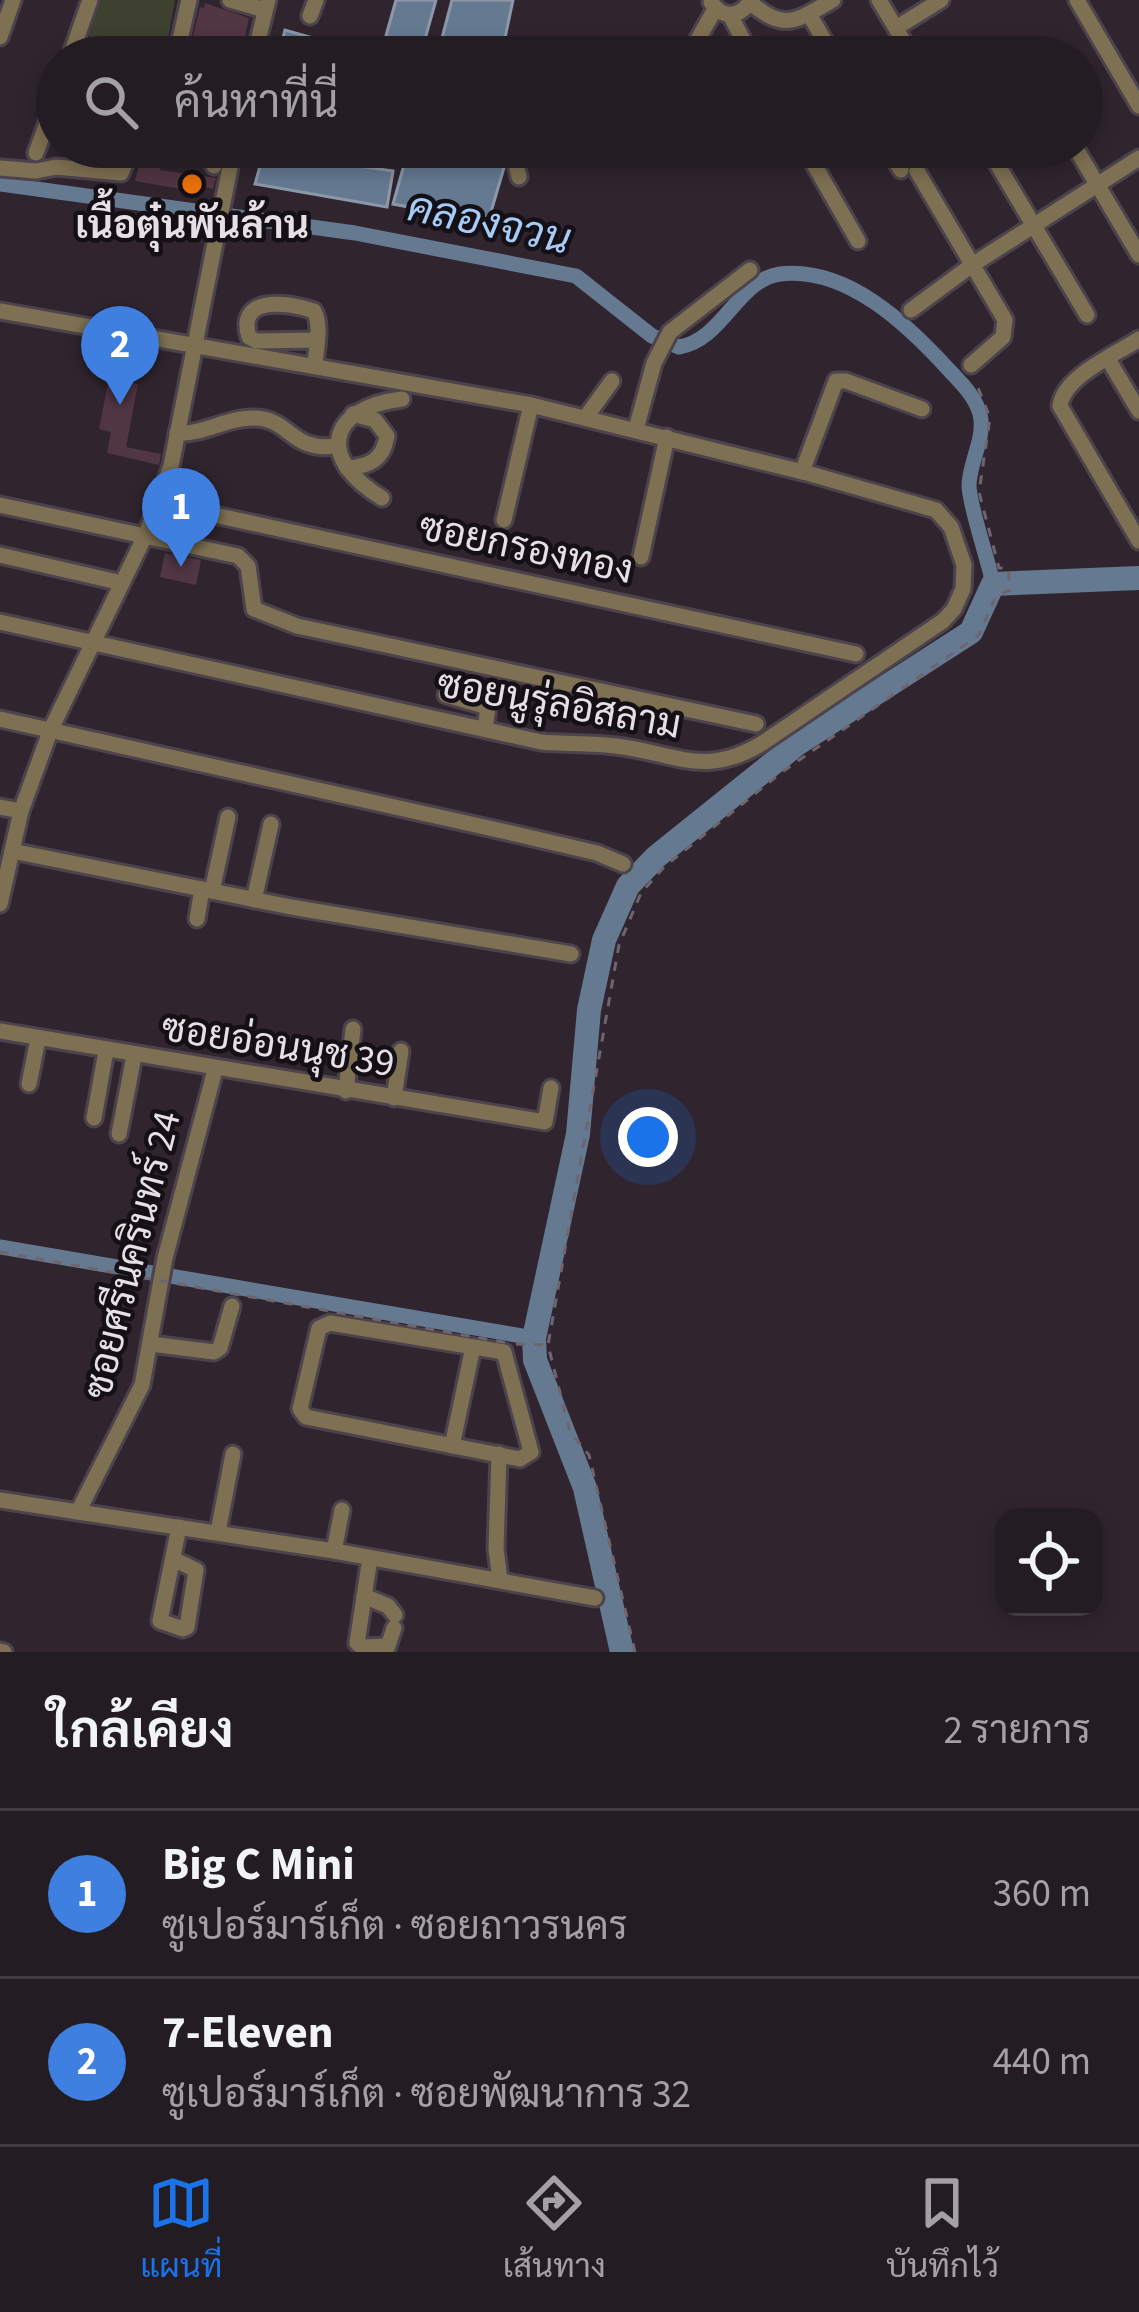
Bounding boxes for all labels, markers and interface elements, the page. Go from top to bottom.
search box [36,36,1103,168]
icon: search [78,69,144,135]
text: ค้นหาที่นี่ [174,71,338,135]
marker: เนื้อตุ๋นพันล้าน [179,171,205,197]
water label: คลองจวน [402,177,576,271]
place label: เนื้อตุ๋นพันล้าน [75,188,309,254]
pin: 2 [81,306,159,405]
pin: 1 [142,468,220,567]
street label: ซอยกรองทอง [414,499,638,599]
street label: ซอยนูรุ่ลอิสลาม [433,656,685,754]
street label: ซอยอ่อนนุช 39 [158,1000,398,1092]
street label: ซอยศรีนครินทร์ 24 [70,1105,196,1405]
your location [618,1107,678,1167]
map controls [995,1508,1103,1616]
button: locate [995,1508,1103,1616]
text: ใกล้เคียง [48,1695,234,1767]
text: 2 รายการ [943,1703,1091,1759]
text: Big C Mini [162,1833,355,1897]
text: 1 [77,1866,97,1922]
text: 360 m [993,1866,1091,1922]
text: ซูเปอร์มาร์เก็ต · ซอยถาวรนคร [162,1899,628,1955]
text: 7-Eleven [162,2001,334,2065]
text: 2 [77,2034,97,2090]
text: 440 m [993,2034,1091,2090]
text: ซูเปอร์มาร์เก็ต · ซอยพัฒนาการ 32 [162,2067,691,2123]
tab: แผนที่ [140,2170,222,2290]
tab: เส้นทาง [503,2170,606,2290]
tab: บันทึกไว้ [886,2170,999,2290]

